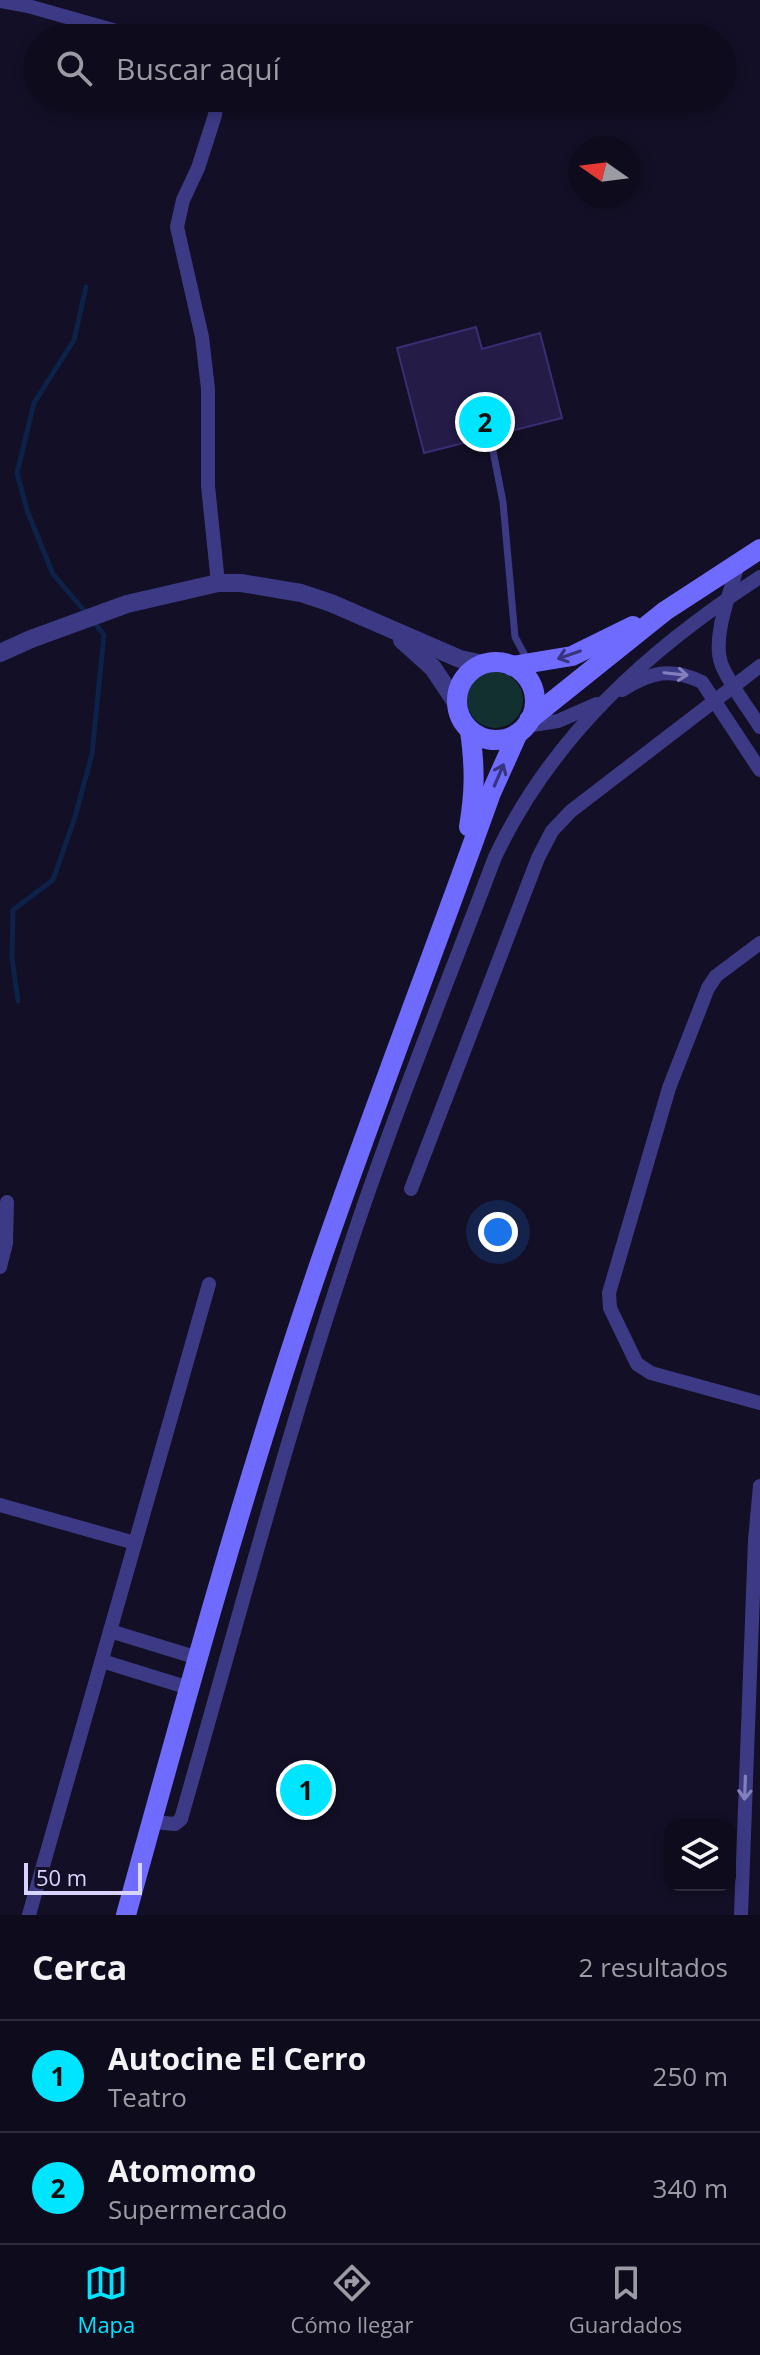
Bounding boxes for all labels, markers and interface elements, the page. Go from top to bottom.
search box [24,24,736,112]
icon: search [52,46,96,90]
text: Buscar aquí [116,48,280,89]
north arrow [568,136,640,208]
pin: 2 [459,392,511,452]
one-way arrow [557,649,582,664]
one-way arrow [662,667,688,682]
one-way arrow [492,763,507,788]
your location [478,1212,518,1252]
pin: 1 [280,1760,332,1820]
one-way arrow [738,1774,753,1801]
map controls [664,1819,736,1891]
button: layers [664,1819,736,1891]
scale bar [24,1859,142,1895]
text: 50 m [36,1862,87,1892]
text: Cerca [32,1944,127,1990]
text: 2 resultados [579,1949,728,1985]
text: Autocine El Cerro [108,2038,366,2079]
text: 1 [51,2058,65,2094]
text: 250 m [653,2058,728,2094]
text: Teatro [108,2079,187,2115]
text: Atomomo [108,2150,256,2191]
text: 2 [51,2170,65,2206]
text: 340 m [653,2170,728,2206]
text: Supermercado [108,2191,287,2227]
tab: Mapa [78,2261,135,2339]
tab: Cómo llegar [291,2261,414,2339]
tab: Guardados [569,2261,682,2339]

